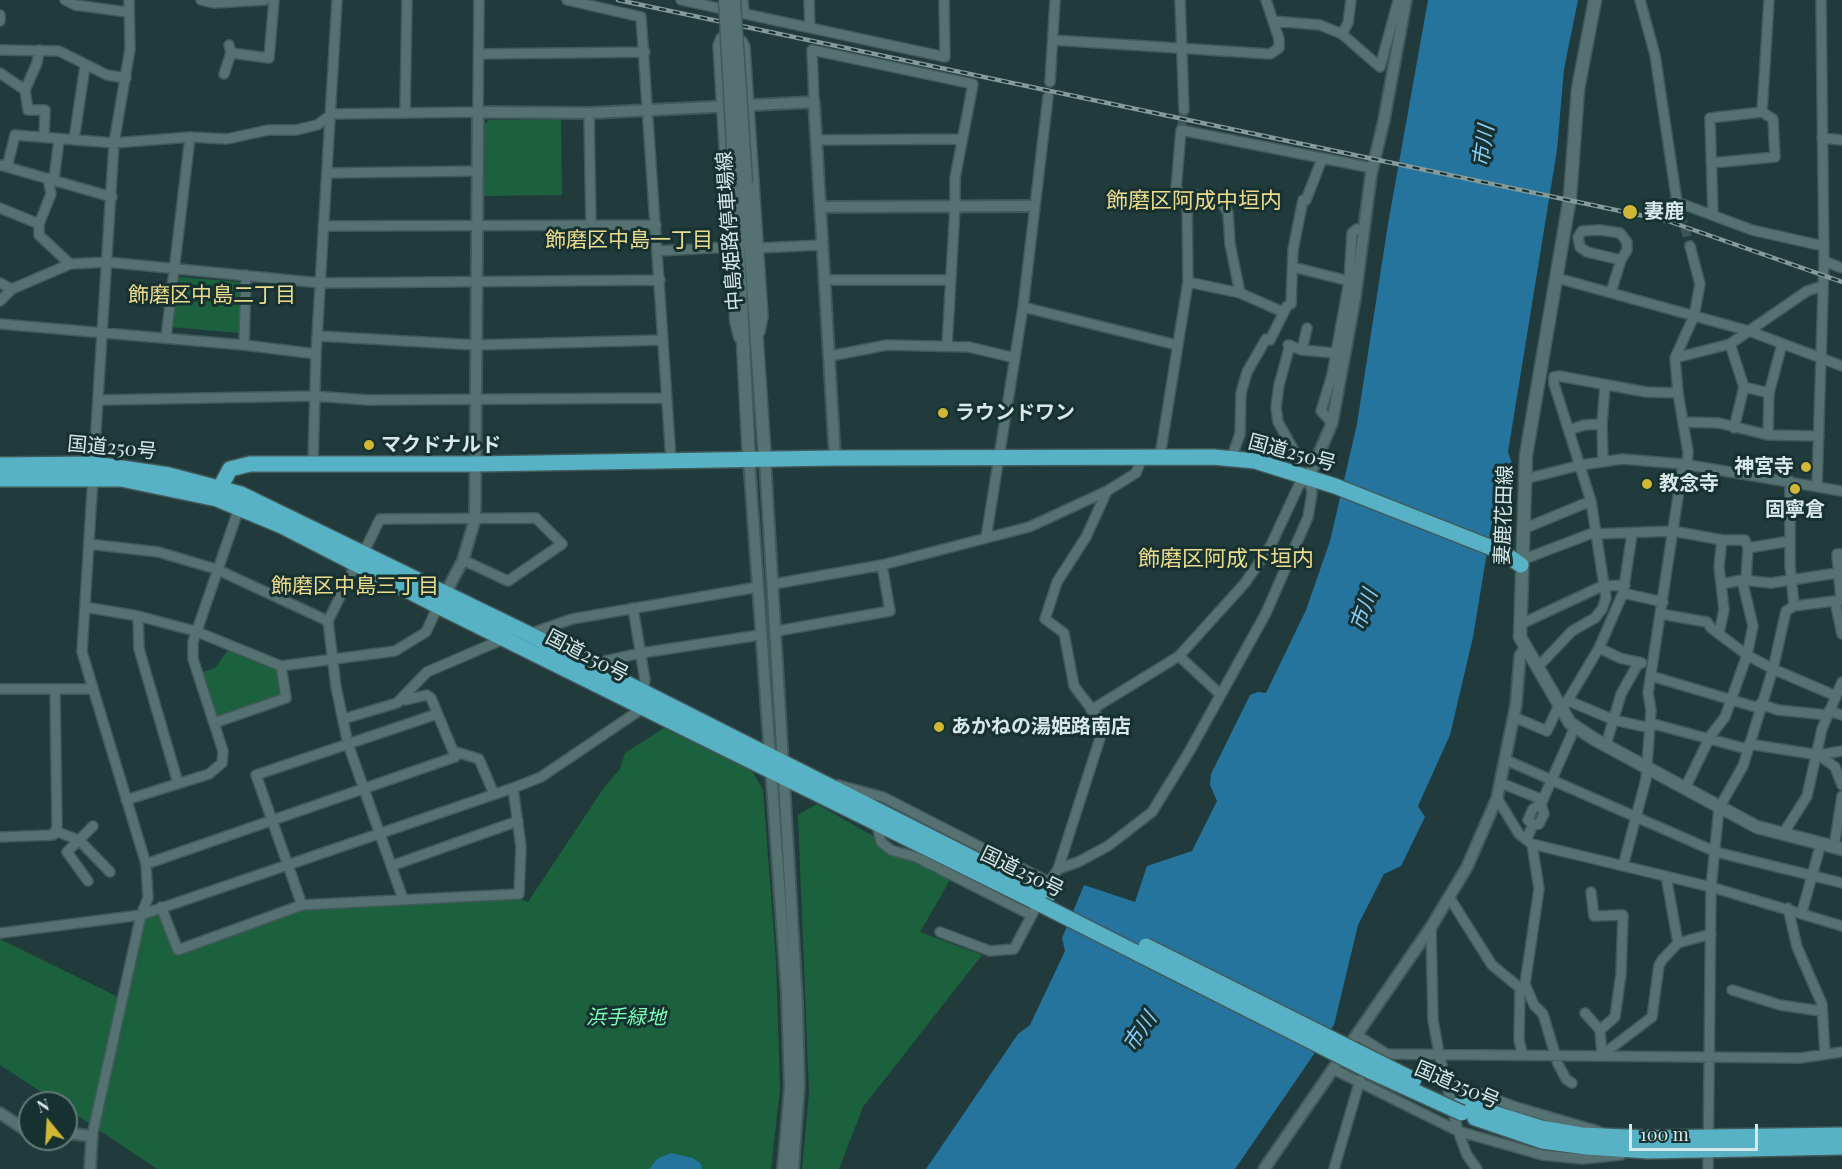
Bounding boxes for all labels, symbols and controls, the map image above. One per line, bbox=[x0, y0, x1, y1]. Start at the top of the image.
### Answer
water label: 市川 bbox=[1469, 123, 1499, 169]
street label: 中島姫路停車場線 bbox=[712, 150, 748, 312]
district label: 飾磨区阿成中垣内 bbox=[1106, 188, 1282, 214]
place label: 妻鹿 bbox=[1644, 200, 1684, 224]
marker: 妻鹿 bbox=[1621, 203, 1639, 221]
district label: 飾磨区中島一丁目 bbox=[545, 227, 713, 253]
district label: 飾磨区中島二丁目 bbox=[128, 282, 296, 308]
place label: ラウンドワン bbox=[955, 401, 1075, 425]
marker: ラウンドワン bbox=[936, 406, 950, 420]
street label: 国道250号 bbox=[1245, 430, 1339, 476]
street label: 国道250号 bbox=[66, 432, 158, 464]
place label: マクドナルド bbox=[381, 433, 501, 457]
marker: マクドナルド bbox=[362, 438, 376, 452]
place label: 神宮寺 bbox=[1734, 455, 1794, 479]
marker: 神宮寺 bbox=[1799, 460, 1813, 474]
street label: 妻鹿花田線 bbox=[1490, 465, 1518, 565]
place label: 教念寺 bbox=[1659, 472, 1719, 496]
marker: 教念寺 bbox=[1640, 477, 1654, 491]
marker: 固寧倉 bbox=[1788, 482, 1802, 496]
place label: 固寧倉 bbox=[1765, 498, 1825, 522]
district label: 飾磨区阿成下垣内 bbox=[1138, 546, 1314, 572]
district label: 飾磨区中島三丁目 bbox=[271, 573, 439, 599]
water label: 市川 bbox=[1345, 586, 1383, 634]
street label: 国道250号 bbox=[542, 625, 632, 687]
place label: あかねの湯姫路南店 bbox=[951, 715, 1131, 739]
marker: あかねの湯姫路南店 bbox=[932, 720, 946, 734]
street label: 国道250号 bbox=[976, 842, 1068, 902]
park label: 浜手緑地 bbox=[586, 1006, 666, 1030]
water label: 市川 bbox=[1118, 1008, 1162, 1056]
street label: 国道250号 bbox=[1411, 1056, 1503, 1114]
north arrow bbox=[18, 1091, 78, 1151]
text: N bbox=[34, 1094, 52, 1117]
scale bar bbox=[1632, 1112, 1761, 1150]
text: 100 m bbox=[1640, 1122, 1689, 1146]

